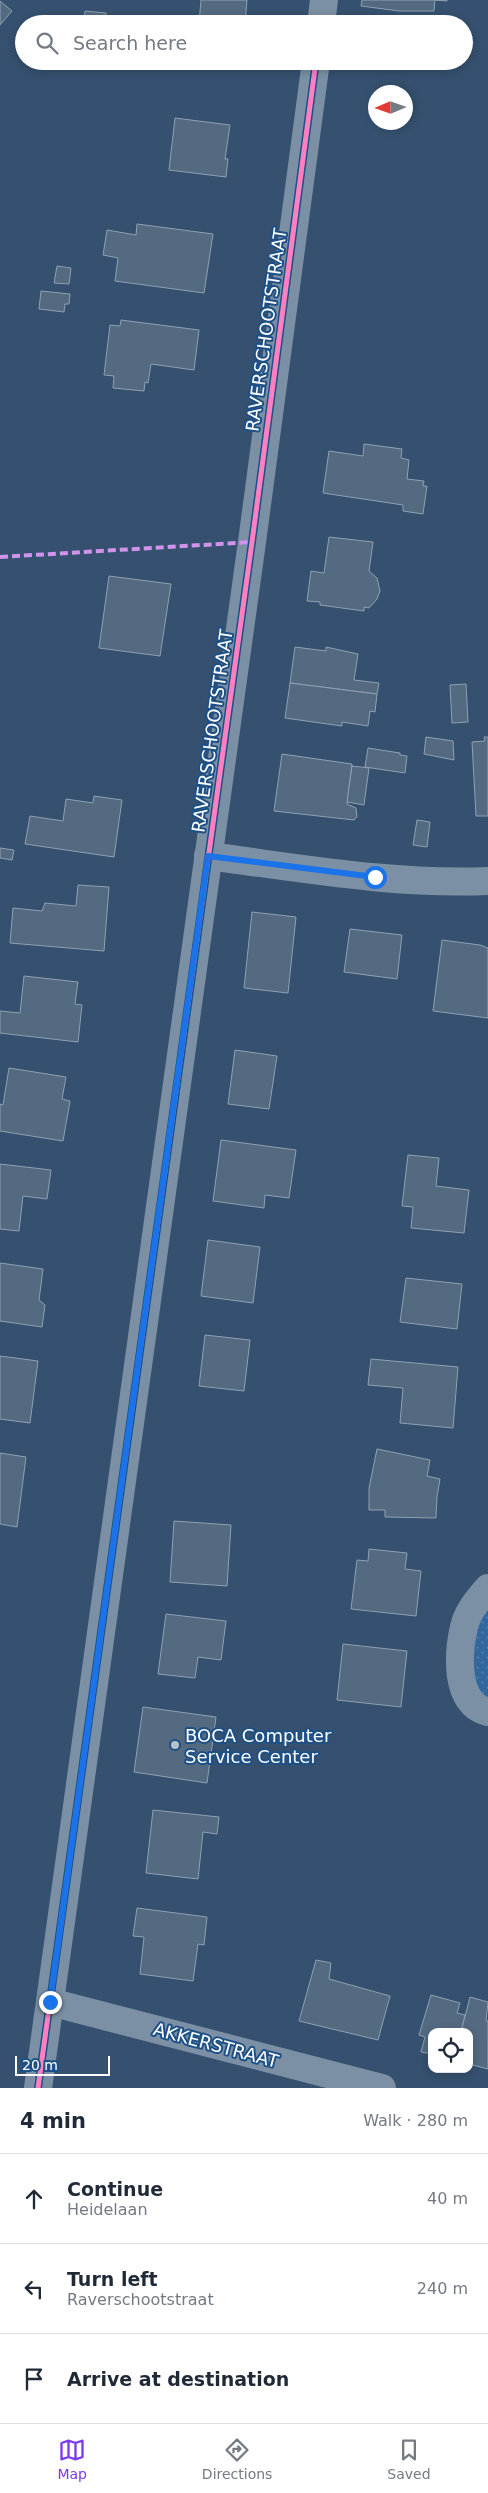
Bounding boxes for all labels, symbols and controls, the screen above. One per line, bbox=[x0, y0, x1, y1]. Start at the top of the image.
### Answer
search box bbox=[15, 15, 473, 70]
icon: search bbox=[33, 29, 61, 57]
text: Search here bbox=[73, 32, 187, 54]
north arrow bbox=[368, 85, 413, 130]
street label: RAVERSCHOOTSTRAAT bbox=[241, 226, 291, 433]
street label: RAVERSCHOOTSTRAAT bbox=[187, 627, 237, 834]
route start bbox=[364, 866, 387, 889]
place label: BOCA Computer Service Center bbox=[185, 1725, 332, 1767]
marker: BOCA Computer Service Center bbox=[169, 1739, 181, 1751]
route end bbox=[39, 1991, 62, 2014]
street label: AKKERSTRAAT bbox=[151, 2018, 282, 2072]
map controls bbox=[428, 2028, 473, 2073]
button: locate bbox=[428, 2028, 473, 2073]
scale bar bbox=[15, 2053, 110, 2076]
text: 20 m bbox=[22, 2057, 58, 2073]
text: 4 min bbox=[20, 2109, 86, 2133]
text: Walk · 280 m bbox=[363, 2111, 468, 2130]
text: Continue bbox=[67, 2178, 163, 2200]
icon: ahead bbox=[20, 2185, 48, 2213]
text: 40 m bbox=[427, 2189, 468, 2208]
text: Heidelaan bbox=[67, 2200, 148, 2219]
text: Turn left bbox=[67, 2268, 158, 2290]
icon: left bbox=[20, 2275, 48, 2303]
text: 240 m bbox=[417, 2279, 468, 2298]
text: Raverschootstraat bbox=[67, 2290, 214, 2309]
icon: arrive bbox=[20, 2365, 48, 2393]
text: Arrive at destination bbox=[67, 2368, 289, 2390]
tab: Map bbox=[57, 2436, 87, 2482]
tab: Directions bbox=[202, 2436, 272, 2482]
tab: Saved bbox=[387, 2436, 431, 2482]

